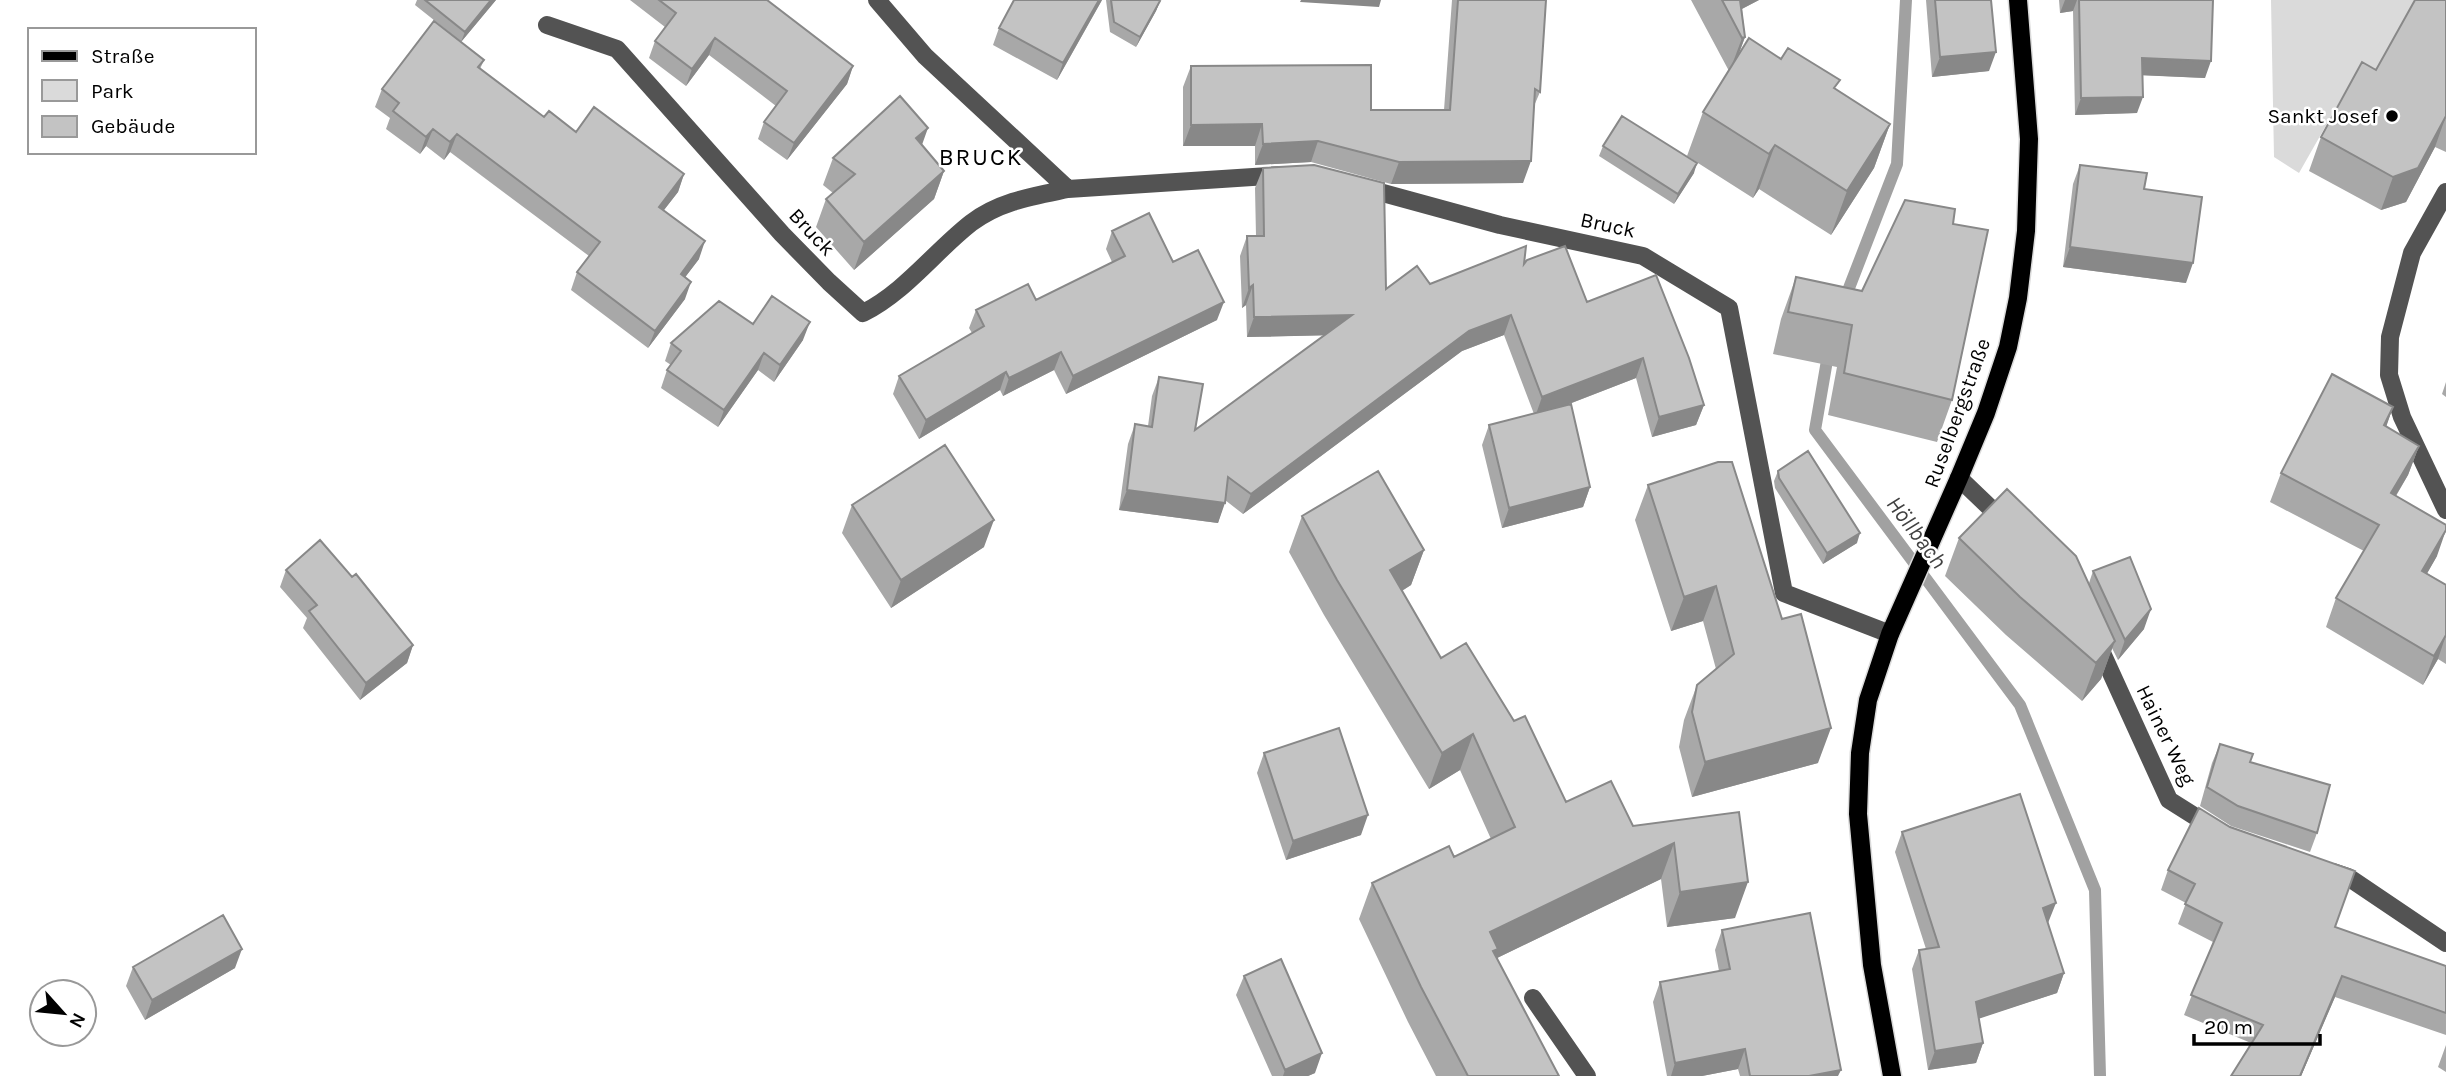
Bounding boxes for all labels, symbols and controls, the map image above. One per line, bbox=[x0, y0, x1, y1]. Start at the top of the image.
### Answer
legend bbox=[28, 28, 256, 154]
text: Straße bbox=[91, 44, 154, 68]
text: Park bbox=[91, 79, 134, 103]
place label: Sankt Josef bbox=[2267, 104, 2379, 128]
marker: Sankt Josef bbox=[2384, 108, 2400, 124]
text: Gebäude bbox=[91, 114, 175, 138]
district label: BRUCK bbox=[939, 143, 1023, 171]
street label: Bruck bbox=[784, 203, 840, 261]
street label: Bruck bbox=[1578, 207, 1638, 243]
street label: Ruselbergstraße bbox=[1919, 335, 1995, 491]
water label: Höllbach bbox=[1881, 491, 1953, 574]
street label: Hainer Weg bbox=[2131, 681, 2201, 789]
north arrow bbox=[28, 978, 98, 1048]
scale bar bbox=[2194, 1002, 2320, 1046]
text: N bbox=[64, 1009, 90, 1031]
text: 20 m bbox=[2204, 1015, 2253, 1039]

